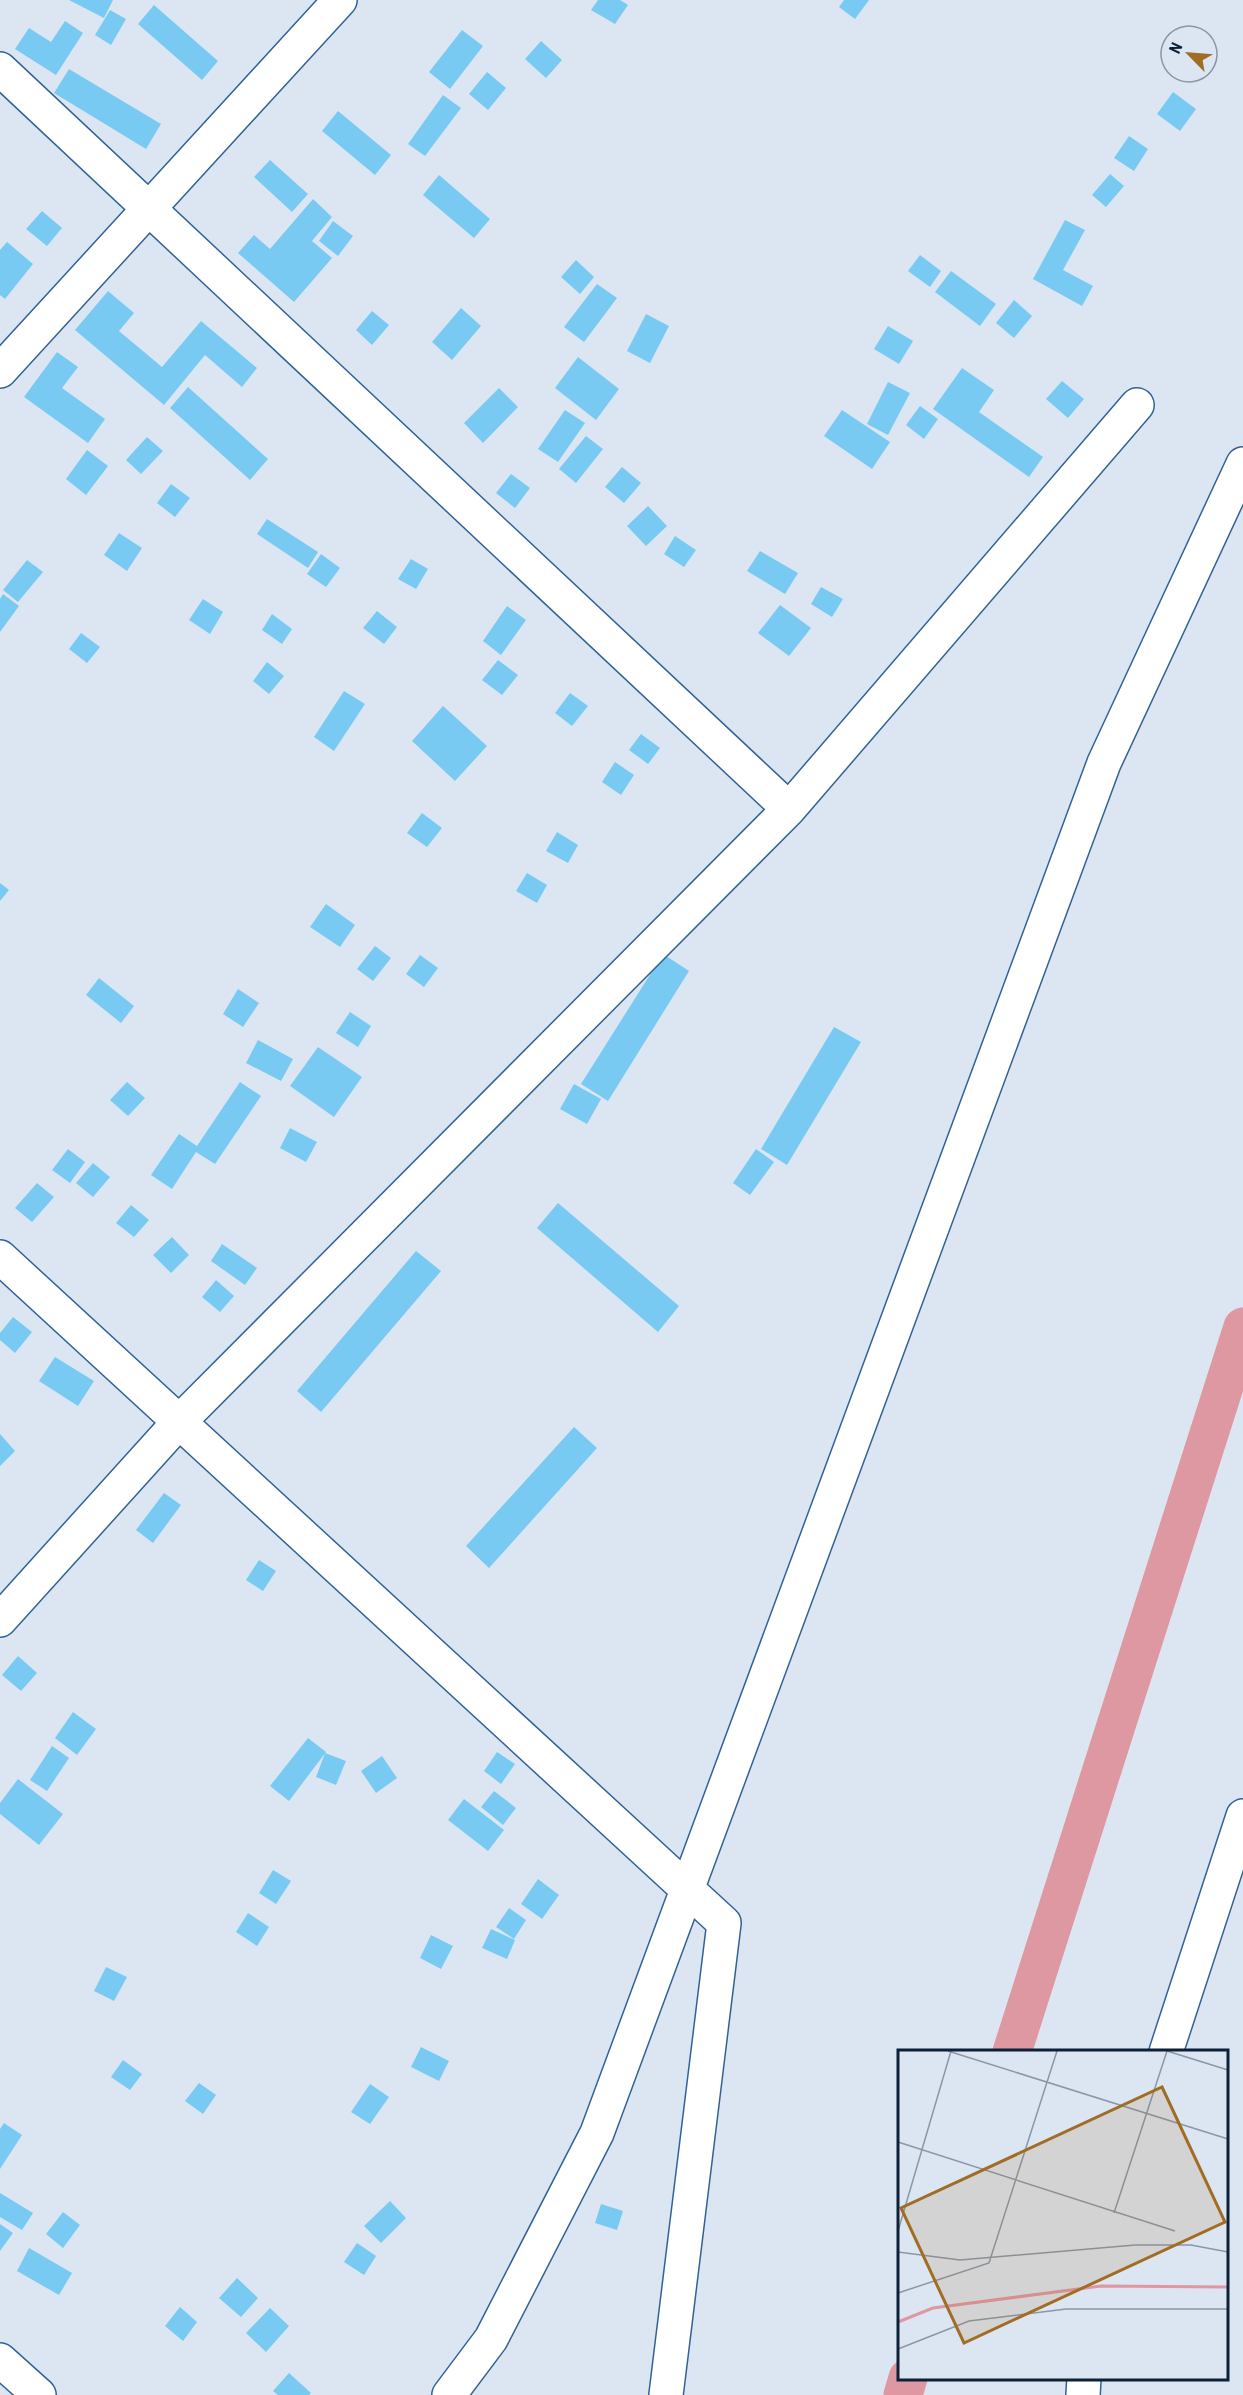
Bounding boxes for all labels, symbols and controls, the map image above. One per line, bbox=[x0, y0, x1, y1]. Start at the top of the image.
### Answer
north arrow bbox=[1159, 24, 1219, 84]
text: N bbox=[1165, 39, 1187, 56]
inset map bbox=[898, 2050, 1228, 2380]

